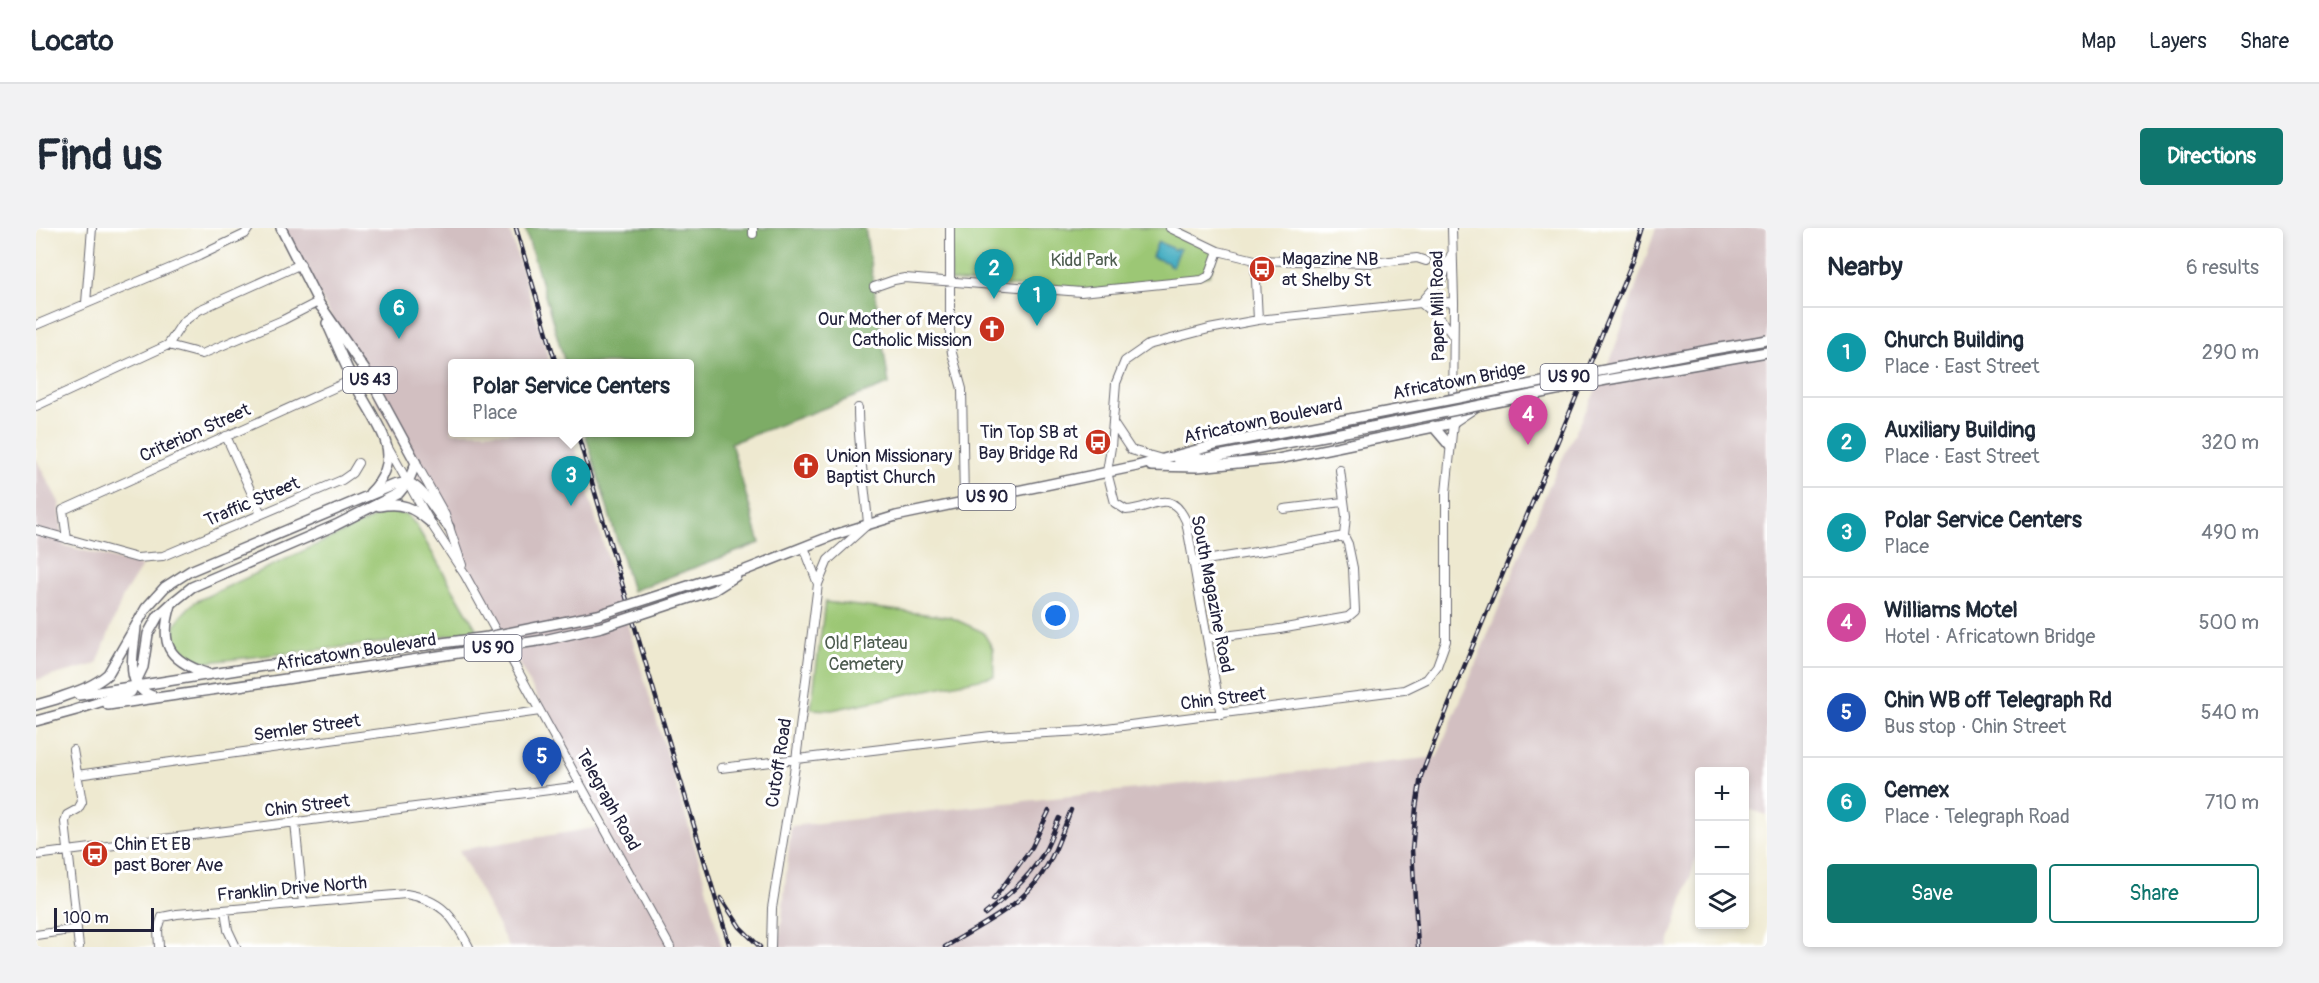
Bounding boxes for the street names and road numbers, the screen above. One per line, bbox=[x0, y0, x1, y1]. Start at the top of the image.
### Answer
street label: Paper Mill Road bbox=[1426, 250, 1450, 362]
street label: Africatown Bridge bbox=[1391, 357, 1528, 405]
road number: US 90 bbox=[1540, 364, 1598, 390]
road number: US 43 bbox=[343, 367, 397, 393]
street label: Africatown Boulevard bbox=[1181, 393, 1345, 449]
street label: Criterion Street bbox=[136, 398, 255, 468]
street label: Traffic Street bbox=[201, 471, 304, 532]
road number: US 90 bbox=[958, 484, 1016, 510]
street label: South Magazine Road bbox=[1185, 513, 1239, 675]
street label: Africatown Boulevard bbox=[274, 628, 438, 676]
road number: US 90 bbox=[464, 635, 522, 661]
street label: Chin Street bbox=[1179, 682, 1268, 716]
street label: Semler Street bbox=[252, 709, 363, 747]
street label: Cutoff Road bbox=[761, 717, 797, 809]
street label: Telegraph Road bbox=[571, 745, 645, 855]
street label: Chin Street bbox=[263, 789, 352, 823]
street label: Franklin Drive North bbox=[216, 871, 368, 907]

